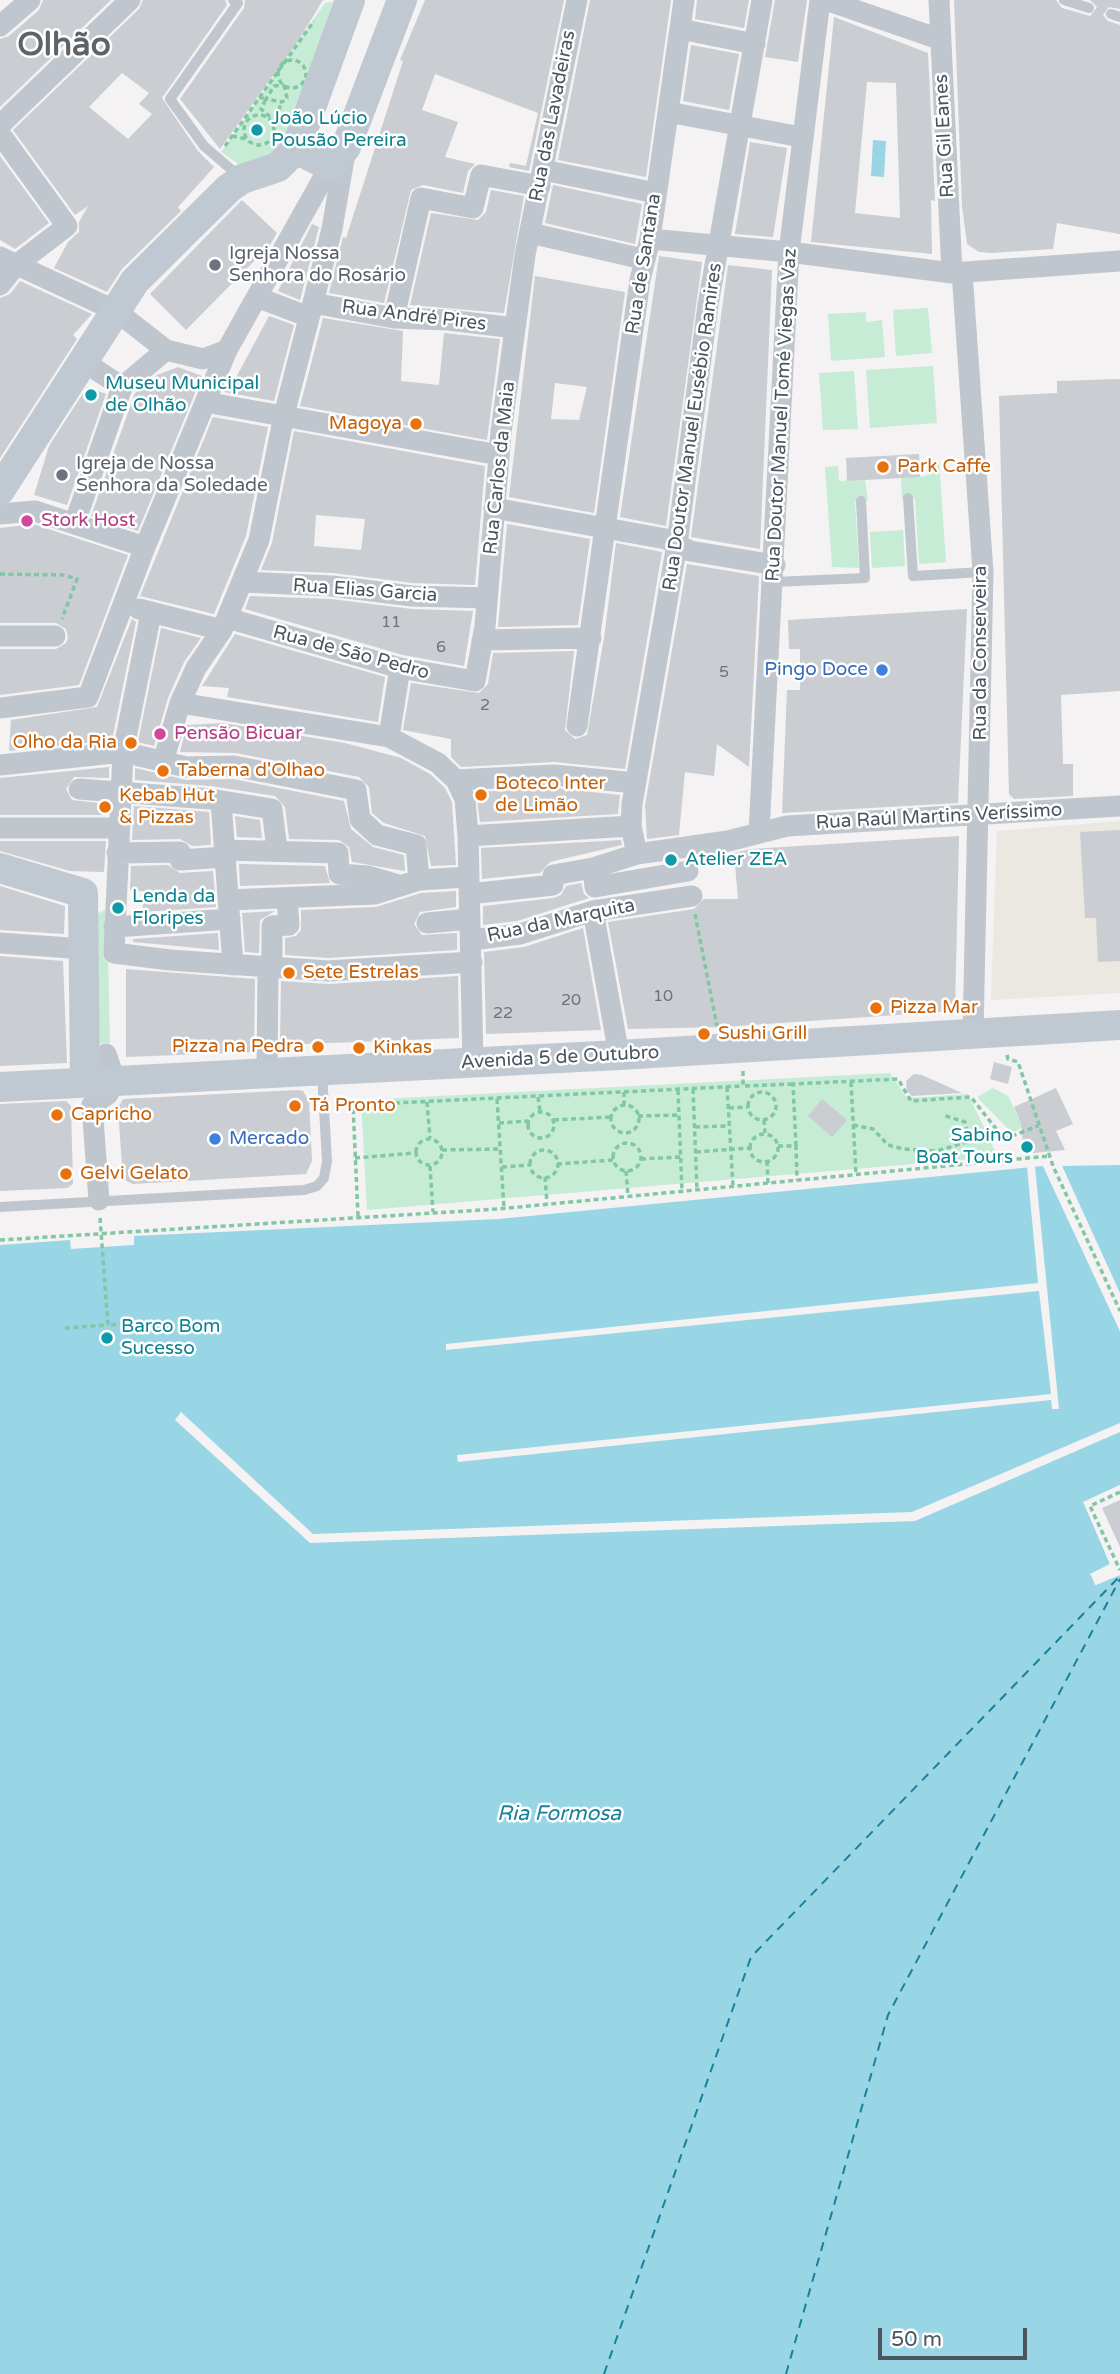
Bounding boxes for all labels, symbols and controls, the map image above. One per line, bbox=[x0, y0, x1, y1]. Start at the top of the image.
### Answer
district label: Olhão bbox=[17, 26, 111, 66]
street label: Rua das Lavadeiras bbox=[525, 28, 581, 204]
street label: Rua Gil Eanes bbox=[930, 74, 960, 198]
place label: João Lúcio Pousão Pereira bbox=[271, 108, 407, 152]
marker: João Lúcio Pousão Pereira bbox=[249, 122, 265, 138]
street label: Rua de Santana bbox=[622, 192, 666, 336]
place label: Igreja Nossa Senhora do Rosário bbox=[229, 243, 406, 287]
street label: Rua Doutor Manuel Tomé Viegas Vaz bbox=[762, 248, 802, 582]
marker: Igreja Nossa Senhora do Rosário bbox=[207, 257, 223, 273]
street label: Rua Doutor Manuel Eusébio Ramires bbox=[659, 262, 727, 592]
street label: Rua André Pires bbox=[341, 296, 487, 336]
place label: Museu Municipal de Olhão bbox=[105, 373, 259, 417]
street label: Rua Carlos da Maia bbox=[480, 380, 520, 556]
marker: Museu Municipal de Olhão bbox=[83, 387, 99, 403]
place label: Magoya bbox=[329, 413, 402, 435]
marker: Magoya bbox=[408, 416, 424, 432]
place label: Igreja de Nossa Senhora da Soledade bbox=[76, 453, 268, 497]
place label: Park Caffe bbox=[897, 456, 991, 478]
marker: Park Caffe bbox=[875, 459, 891, 475]
marker: Igreja de Nossa Senhora da Soledade bbox=[54, 467, 70, 483]
place label: Stork Host bbox=[41, 510, 135, 532]
marker: Stork Host bbox=[19, 513, 35, 529]
street label: Rua da Conserveira bbox=[970, 566, 992, 740]
street label: Rua Elias Garcia bbox=[292, 575, 438, 607]
house number: 11 bbox=[381, 613, 401, 633]
street label: Rua de São Pedro bbox=[270, 621, 432, 685]
house number: 6 bbox=[436, 638, 446, 658]
place label: Pingo Doce bbox=[764, 659, 868, 681]
marker: Pingo Doce bbox=[874, 662, 890, 678]
house number: 5 bbox=[719, 663, 729, 683]
house number: 2 bbox=[480, 696, 490, 716]
place label: Pensão Bicuar bbox=[174, 723, 303, 745]
marker: Pensão Bicuar bbox=[152, 726, 168, 742]
place label: Olho da Ria bbox=[12, 732, 117, 754]
marker: Olho da Ria bbox=[123, 735, 139, 751]
place label: Taberna d'Olhao bbox=[177, 760, 325, 782]
marker: Taberna d'Olhao bbox=[155, 763, 171, 779]
place label: Boteco Inter de Limão bbox=[495, 773, 606, 817]
place label: Kebab Hut & Pizzas bbox=[119, 785, 215, 829]
marker: Boteco Inter de Limão bbox=[473, 787, 489, 803]
marker: Kebab Hut & Pizzas bbox=[97, 799, 113, 815]
street label: Rua Raúl Martins Veríssimo bbox=[815, 799, 1063, 835]
place label: Atelier ZEA bbox=[685, 849, 787, 871]
marker: Atelier ZEA bbox=[663, 852, 679, 868]
place label: Lenda da Floripes bbox=[132, 886, 216, 930]
street label: Rua da Marquita bbox=[485, 894, 637, 948]
marker: Lenda da Floripes bbox=[110, 900, 126, 916]
place label: Sete Estrelas bbox=[303, 962, 419, 984]
marker: Sete Estrelas bbox=[281, 965, 297, 981]
house number: 10 bbox=[653, 987, 673, 1007]
house number: 20 bbox=[561, 991, 581, 1011]
place label: Pizza Mar bbox=[890, 997, 978, 1019]
marker: Pizza Mar bbox=[868, 1000, 884, 1016]
house number: 22 bbox=[493, 1004, 513, 1024]
place label: Sushi Grill bbox=[718, 1023, 807, 1045]
marker: Sushi Grill bbox=[696, 1026, 712, 1042]
place label: Pizza na Pedra bbox=[172, 1036, 304, 1058]
place label: Kinkas bbox=[373, 1037, 432, 1059]
marker: Pizza na Pedra bbox=[310, 1039, 326, 1055]
marker: Kinkas bbox=[351, 1040, 367, 1056]
street label: Avenida 5 de Outubro bbox=[460, 1041, 660, 1075]
place label: Tá Pronto bbox=[309, 1095, 396, 1117]
marker: Tá Pronto bbox=[287, 1098, 303, 1114]
place label: Capricho bbox=[71, 1104, 152, 1126]
marker: Capricho bbox=[49, 1107, 65, 1123]
place label: Sabino Boat Tours bbox=[916, 1125, 1013, 1169]
place label: Mercado bbox=[229, 1128, 309, 1150]
marker: Mercado bbox=[207, 1131, 223, 1147]
marker: Sabino Boat Tours bbox=[1019, 1139, 1035, 1155]
place label: Gelvi Gelato bbox=[80, 1163, 189, 1185]
marker: Gelvi Gelato bbox=[58, 1166, 74, 1182]
place label: Barco Bom Sucesso bbox=[121, 1316, 220, 1360]
marker: Barco Bom Sucesso bbox=[99, 1330, 115, 1346]
water label: Ria Formosa bbox=[497, 1801, 621, 1827]
scale bar bbox=[882, 2314, 1031, 2358]
text: 50 m bbox=[891, 2327, 942, 2352]

